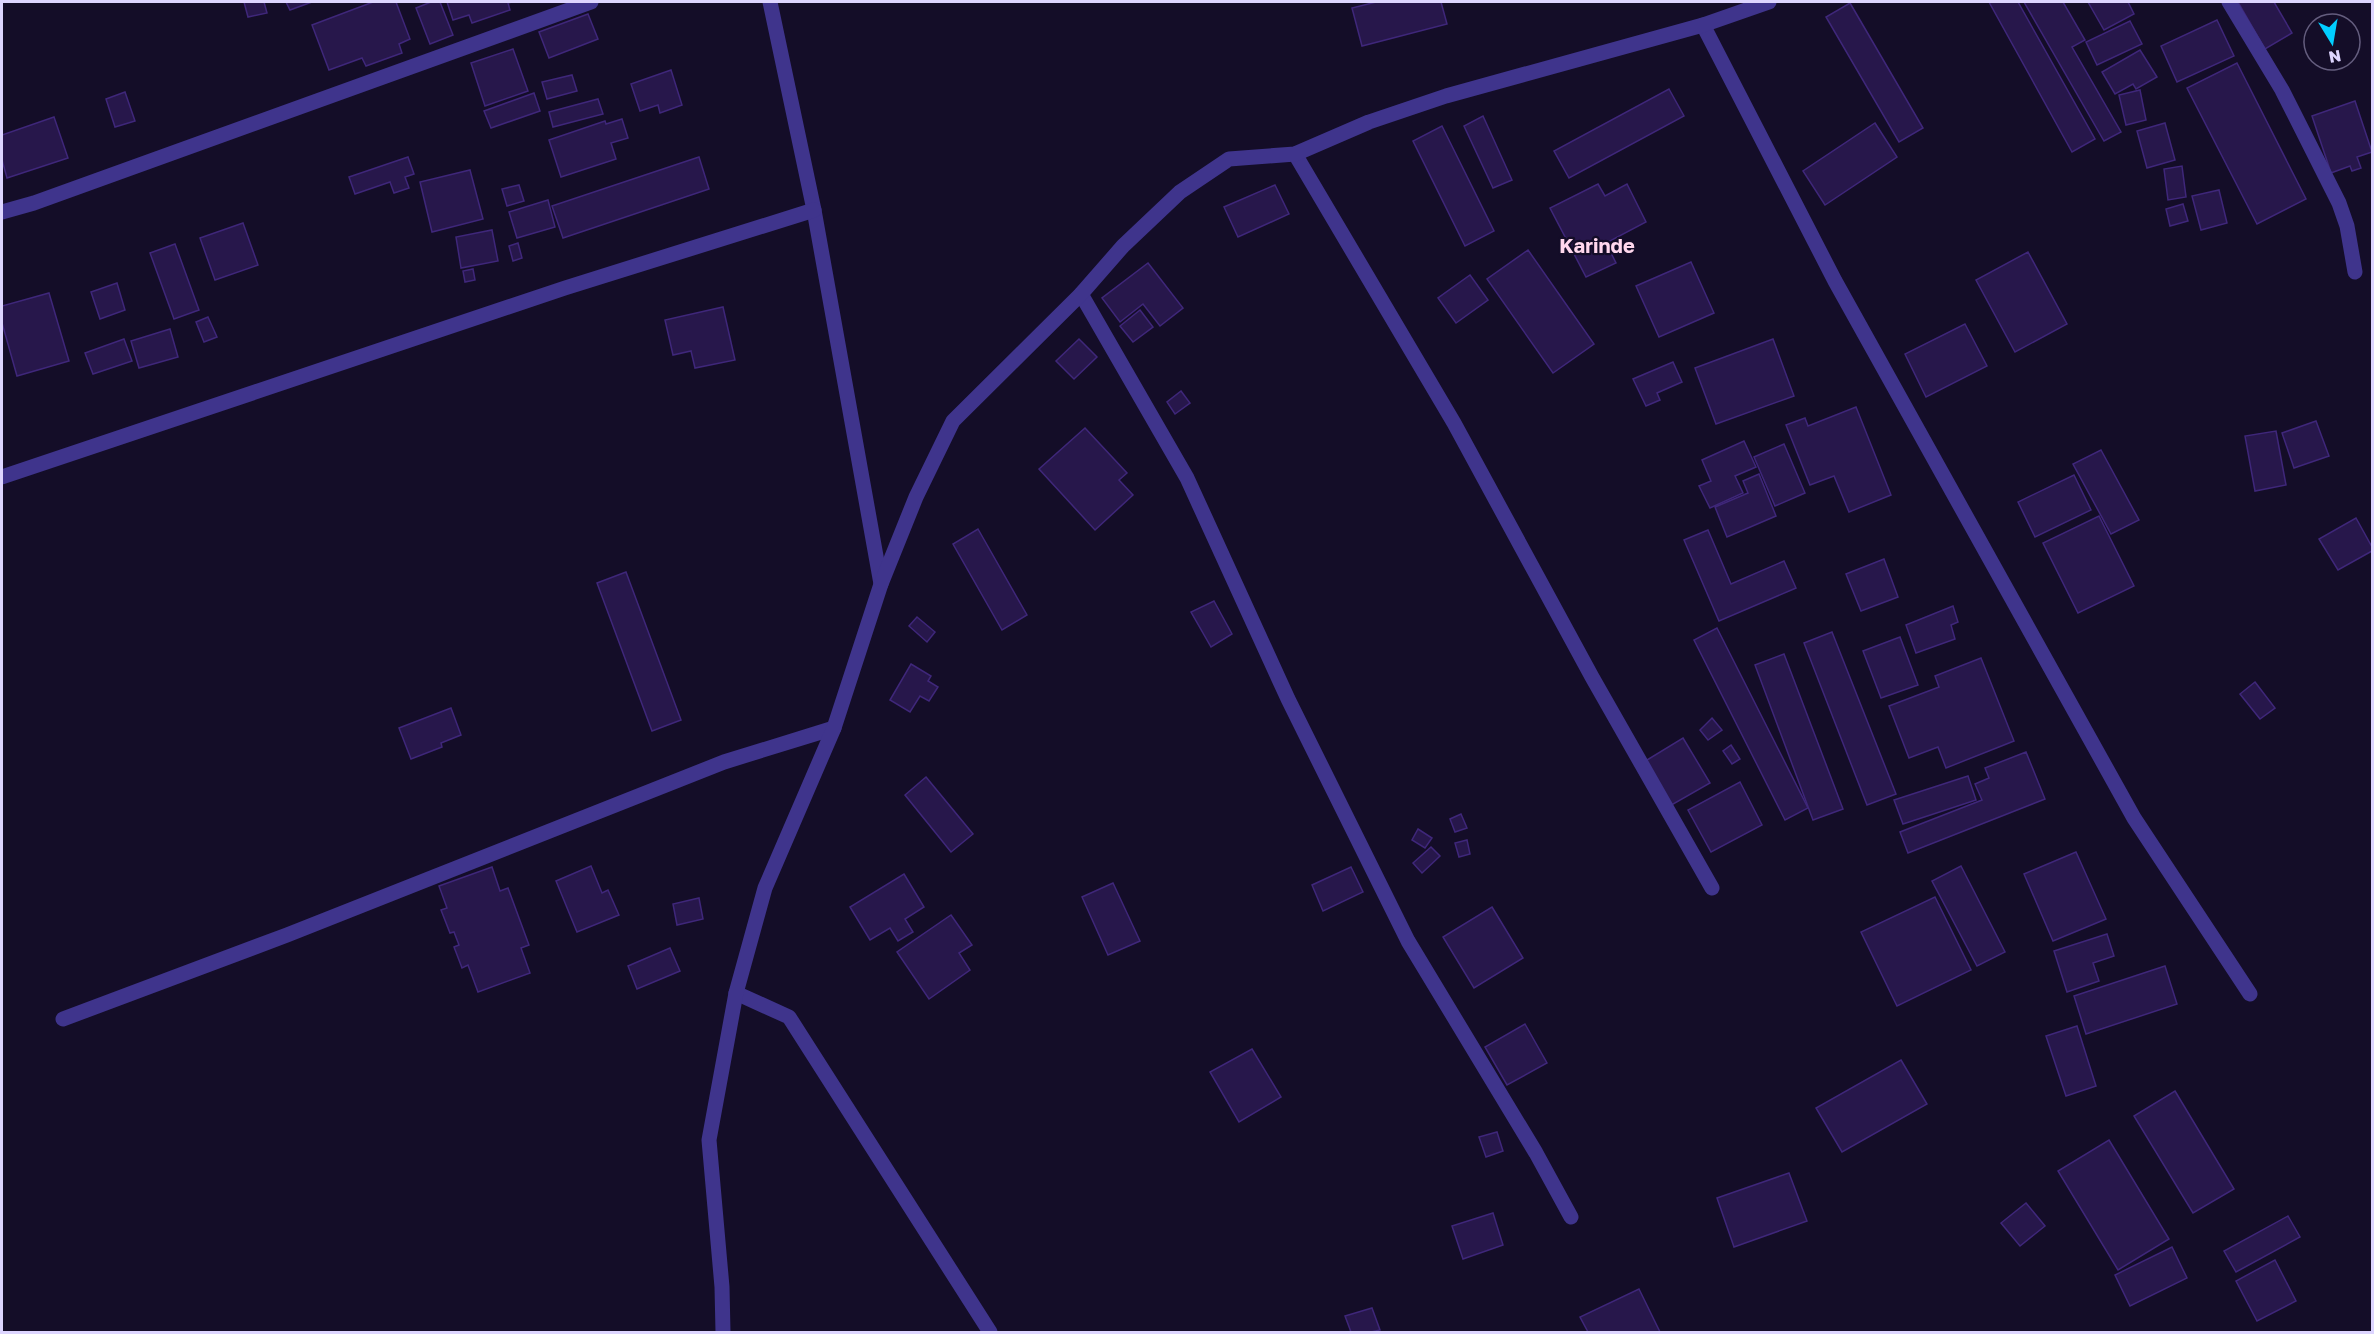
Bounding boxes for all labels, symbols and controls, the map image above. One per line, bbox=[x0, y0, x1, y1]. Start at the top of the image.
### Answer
north arrow bbox=[2302, 12, 2362, 72]
text: N bbox=[2327, 46, 2343, 68]
district label: Karinde bbox=[1559, 233, 1635, 257]

